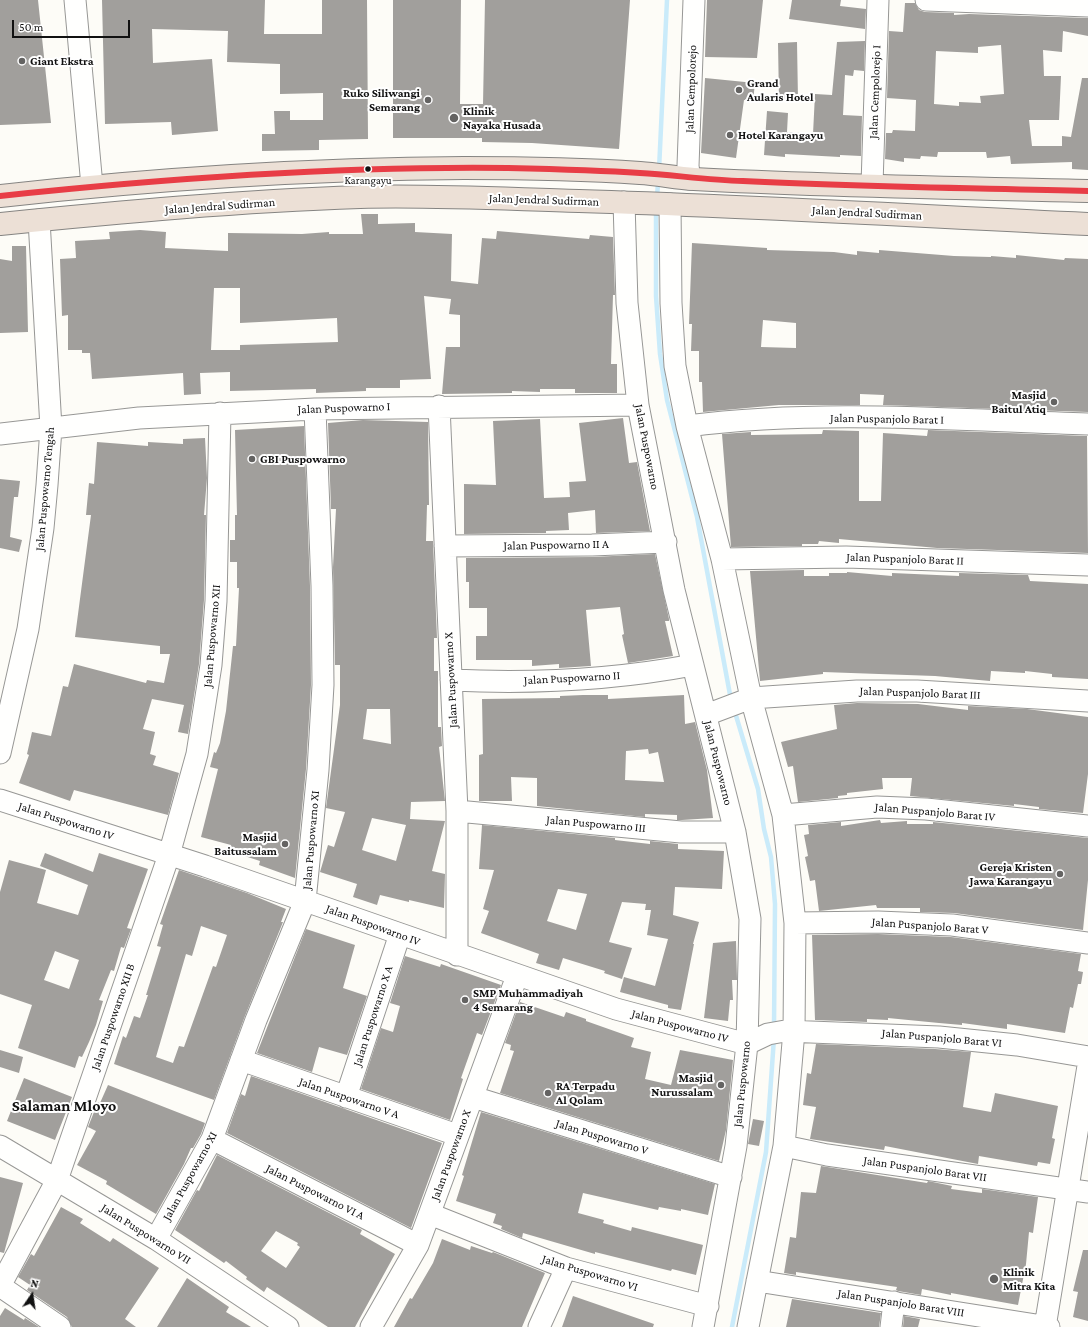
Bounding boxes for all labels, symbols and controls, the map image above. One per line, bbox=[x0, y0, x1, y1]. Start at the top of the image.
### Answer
scale bar bbox=[14, 12, 132, 38]
text: 50 m bbox=[19, 20, 43, 34]
street label: Jalan Cempolorejo bbox=[682, 45, 700, 133]
street label: Jalan Cempolorejo I bbox=[866, 45, 884, 139]
place label: Giant Ekstra bbox=[30, 54, 93, 68]
marker: Giant Ekstra bbox=[17, 56, 27, 66]
place label: Grand Aularis Hotel bbox=[747, 76, 813, 104]
marker: Grand Aularis Hotel bbox=[734, 85, 744, 95]
place label: Ruko Siliwangi Semarang bbox=[343, 86, 420, 114]
marker: Ruko Siliwangi Semarang bbox=[423, 95, 433, 105]
place label: Klinik Nayaka Husada bbox=[463, 104, 541, 132]
marker: Klinik Nayaka Husada bbox=[448, 112, 460, 124]
place label: Hotel Karangayu bbox=[738, 128, 823, 142]
marker: Hotel Karangayu bbox=[725, 130, 735, 140]
marker: Karangayu bbox=[363, 164, 373, 174]
place label: Karangayu bbox=[344, 174, 392, 188]
street label: Jalan Jendral Sudirman bbox=[489, 191, 599, 209]
street label: Jalan Jendral Sudirman bbox=[164, 195, 276, 217]
street label: Jalan Jendral Sudirman bbox=[811, 203, 923, 223]
place label: Masjid Baitul Atiq bbox=[991, 388, 1046, 416]
marker: Masjid Baitul Atiq bbox=[1049, 397, 1059, 407]
street label: Jalan Puspowarno I bbox=[297, 399, 391, 417]
street label: Jalan Puspowarno bbox=[632, 403, 662, 491]
street label: Jalan Puspanjolo Barat I bbox=[830, 411, 944, 427]
street label: Jalan Puspowarno Tengah bbox=[32, 426, 58, 552]
place label: GBI Puspowarno bbox=[260, 452, 345, 466]
marker: GBI Puspowarno bbox=[247, 454, 257, 464]
street label: Jalan Puspowarno II A bbox=[503, 537, 609, 553]
street label: Jalan Puspanjolo Barat II bbox=[846, 550, 964, 568]
street label: Jalan Puspowarno XII bbox=[200, 584, 224, 688]
street label: Jalan Puspowarno X bbox=[441, 632, 461, 728]
street label: Jalan Puspowarno II bbox=[524, 668, 620, 688]
street label: Jalan Puspanjolo Barat III bbox=[859, 684, 981, 702]
street label: Jalan Puspowarno bbox=[701, 719, 735, 807]
street label: Jalan Puspowarno XI bbox=[299, 790, 323, 890]
street label: Jalan Puspowarno IV bbox=[16, 799, 116, 843]
street label: Jalan Puspanjolo Barat IV bbox=[874, 800, 996, 824]
street label: Jalan Puspowarno III bbox=[546, 812, 646, 836]
place label: Masjid Baitussalam bbox=[214, 830, 277, 858]
marker: Masjid Baitussalam bbox=[280, 839, 290, 849]
place label: Gereja Kristen Jawa Karangayu bbox=[970, 860, 1052, 888]
marker: Gereja Kristen Jawa Karangayu bbox=[1055, 869, 1065, 879]
street label: Jalan Puspowarno IV bbox=[324, 901, 422, 949]
street label: Jalan Puspanjolo Barat V bbox=[871, 915, 989, 937]
street label: Jalan Puspowarno XII B bbox=[88, 962, 138, 1072]
street label: Jalan Puspowarno X A bbox=[350, 964, 396, 1068]
place label: SMP Muhammadiyah 4 Semarang bbox=[473, 986, 583, 1014]
marker: SMP Muhammadiyah 4 Semarang bbox=[460, 995, 470, 1005]
street label: Jalan Puspowarno IV bbox=[630, 1006, 730, 1046]
street label: Jalan Puspanjolo Barat VI bbox=[881, 1026, 1003, 1050]
street label: Jalan Puspowarno bbox=[730, 1040, 754, 1128]
place label: Masjid Nurussalam bbox=[651, 1071, 713, 1099]
street label: Jalan Puspowarno V A bbox=[297, 1074, 401, 1122]
place label: RA Terpadu Al Qolam bbox=[556, 1079, 615, 1107]
marker: Masjid Nurussalam bbox=[716, 1080, 726, 1090]
marker: RA Terpadu Al Qolam bbox=[543, 1088, 553, 1098]
district label: Salaman Mloyo bbox=[12, 1096, 116, 1116]
street label: Jalan Puspowarno X bbox=[428, 1107, 474, 1203]
street label: Jalan Puspowarno V bbox=[554, 1116, 650, 1158]
street label: Jalan Puspowarno XI bbox=[160, 1129, 220, 1223]
street label: Jalan Puspanjolo Barat VII bbox=[862, 1153, 988, 1185]
street label: Jalan Puspowarno VI A bbox=[263, 1161, 367, 1223]
street label: Jalan Puspowarno VII bbox=[98, 1201, 194, 1267]
street label: Jalan Puspowarno VI bbox=[540, 1252, 640, 1294]
place label: Klinik Mitra Kita bbox=[1003, 1265, 1055, 1293]
marker: Klinik Mitra Kita bbox=[988, 1273, 1000, 1285]
north arrow bbox=[12, 1275, 52, 1315]
text: N bbox=[30, 1277, 40, 1290]
street label: Jalan Puspanjolo Barat VIII bbox=[837, 1286, 965, 1320]

